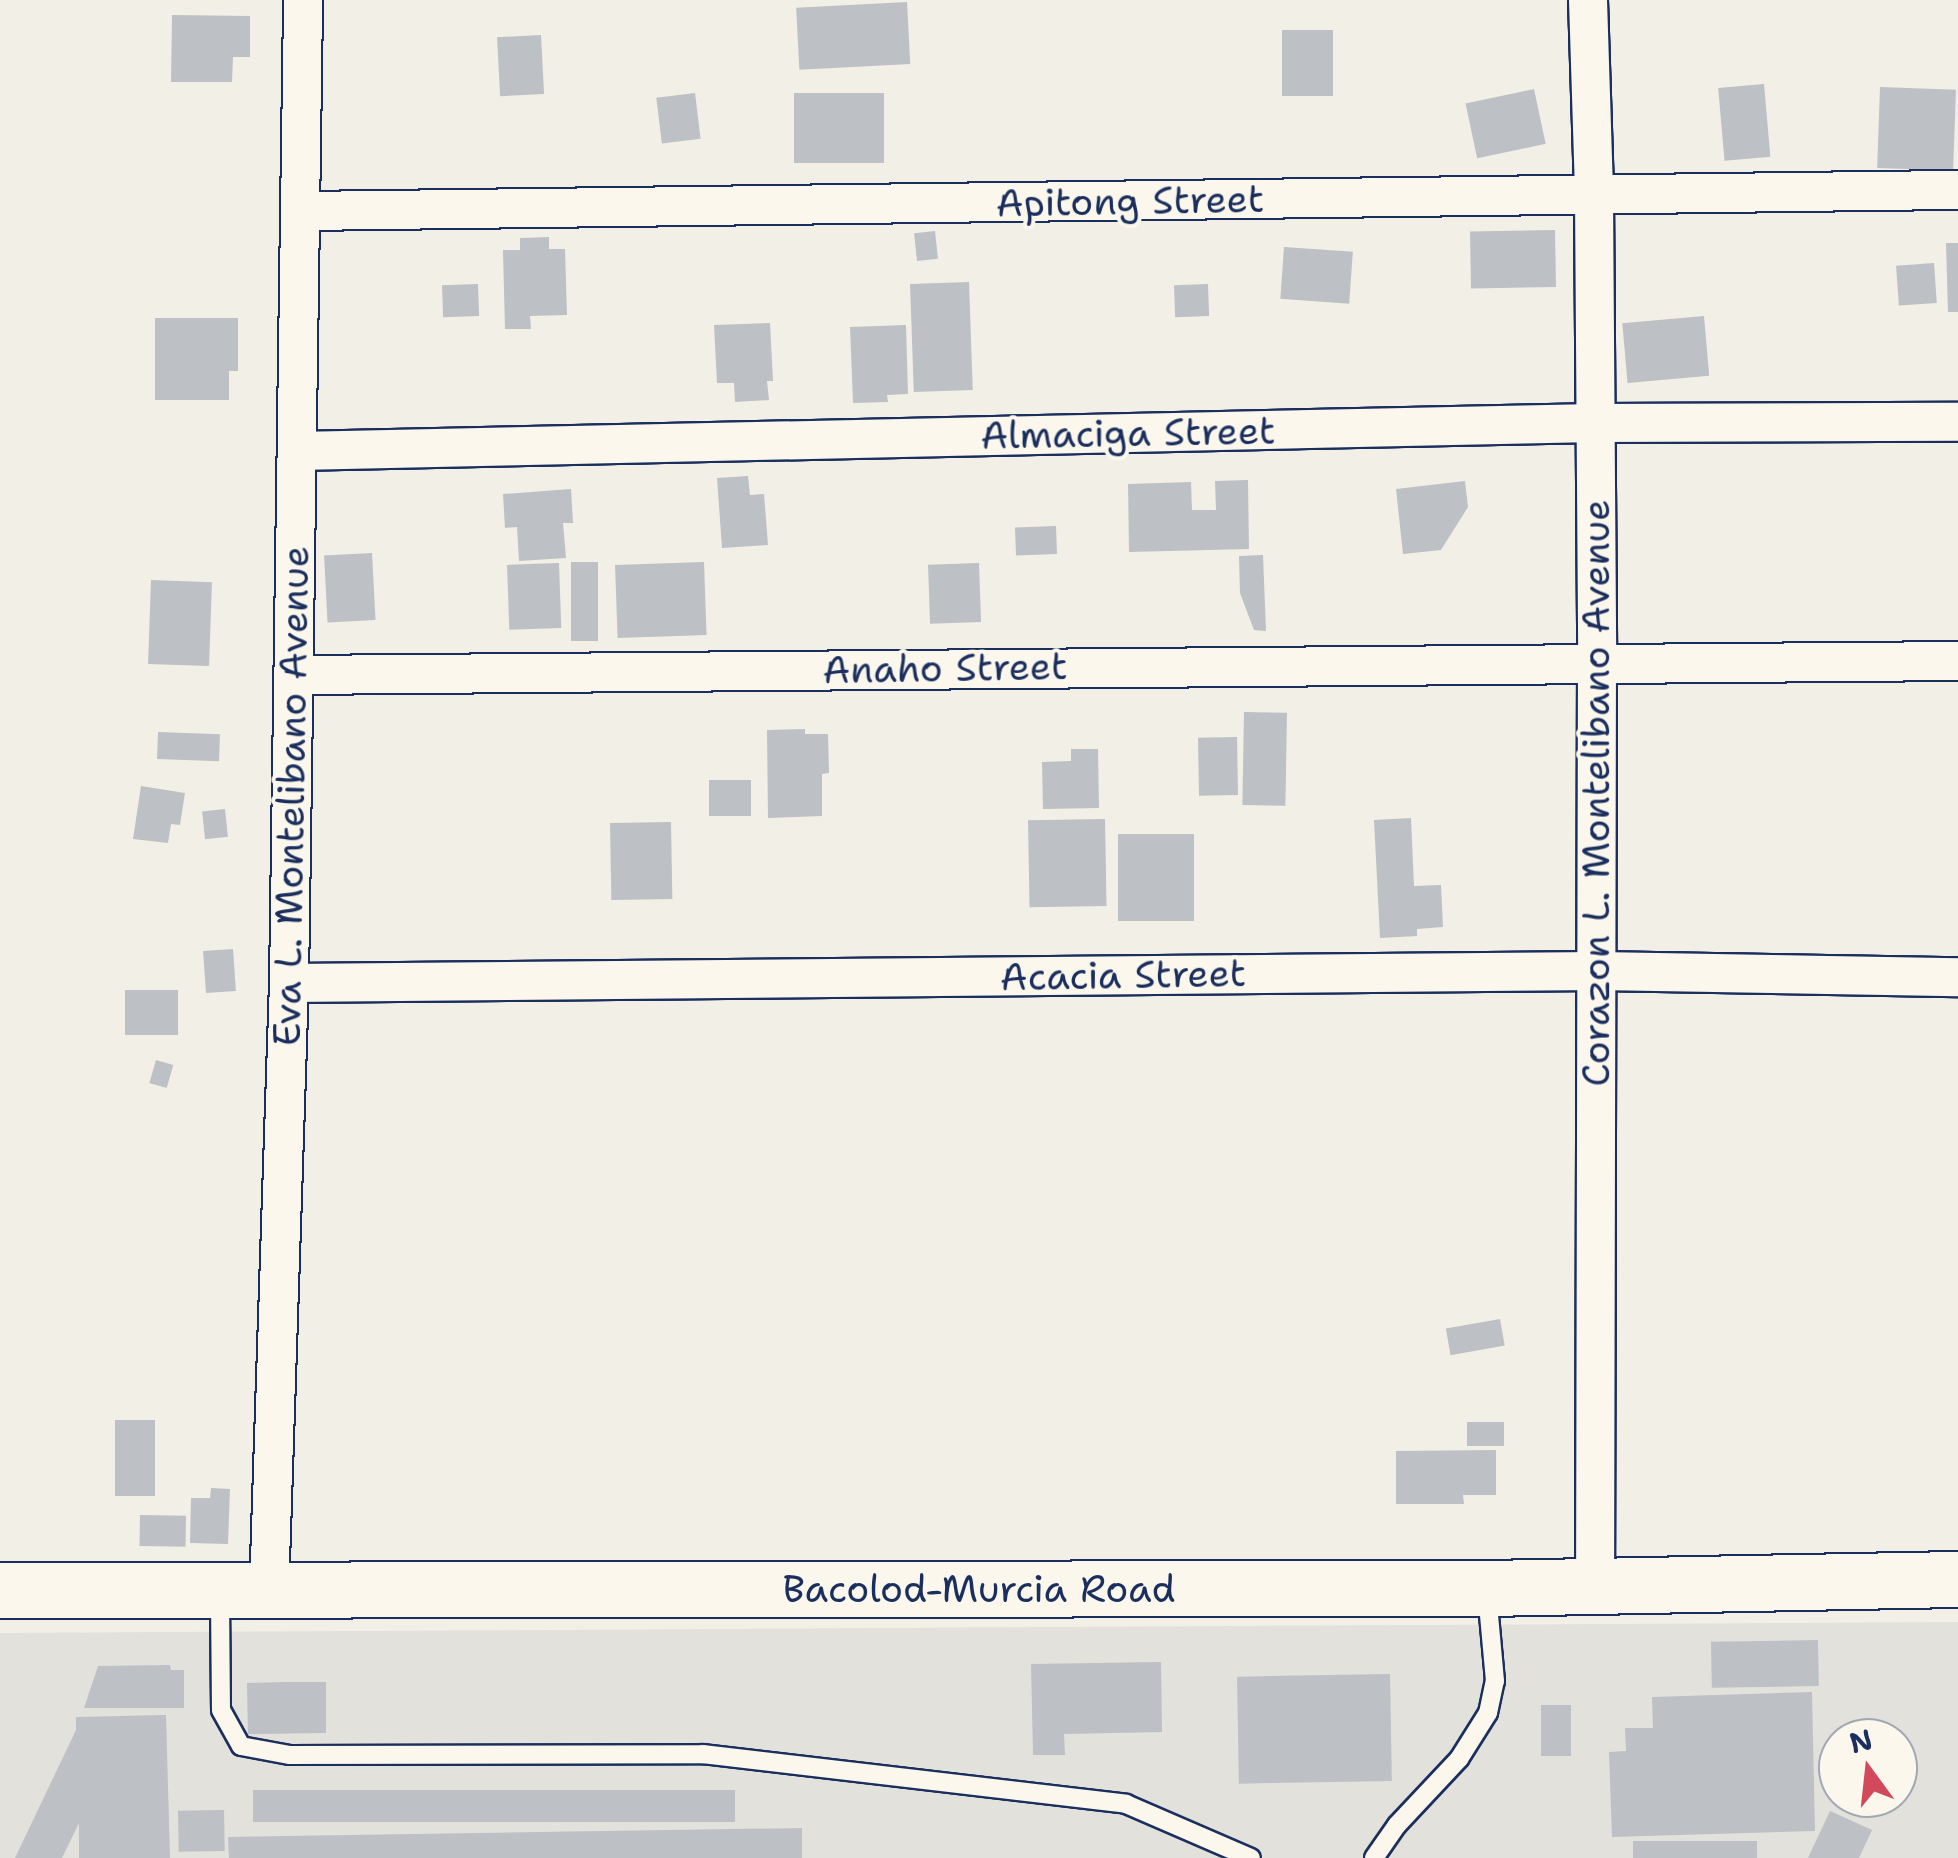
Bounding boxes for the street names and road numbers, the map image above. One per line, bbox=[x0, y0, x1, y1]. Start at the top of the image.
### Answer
street label: Apitong Street bbox=[995, 176, 1265, 226]
street label: Almaciga Street bbox=[980, 408, 1276, 458]
street label: Corazon L. Montelibano Avenue bbox=[1573, 499, 1619, 1087]
street label: Eva L. Montelibano Avenue bbox=[264, 545, 318, 1047]
street label: Anaho Street bbox=[822, 643, 1068, 693]
street label: Acacia Street bbox=[1000, 950, 1246, 1000]
street label: Bacolod-Murcia Road bbox=[783, 1566, 1175, 1612]

